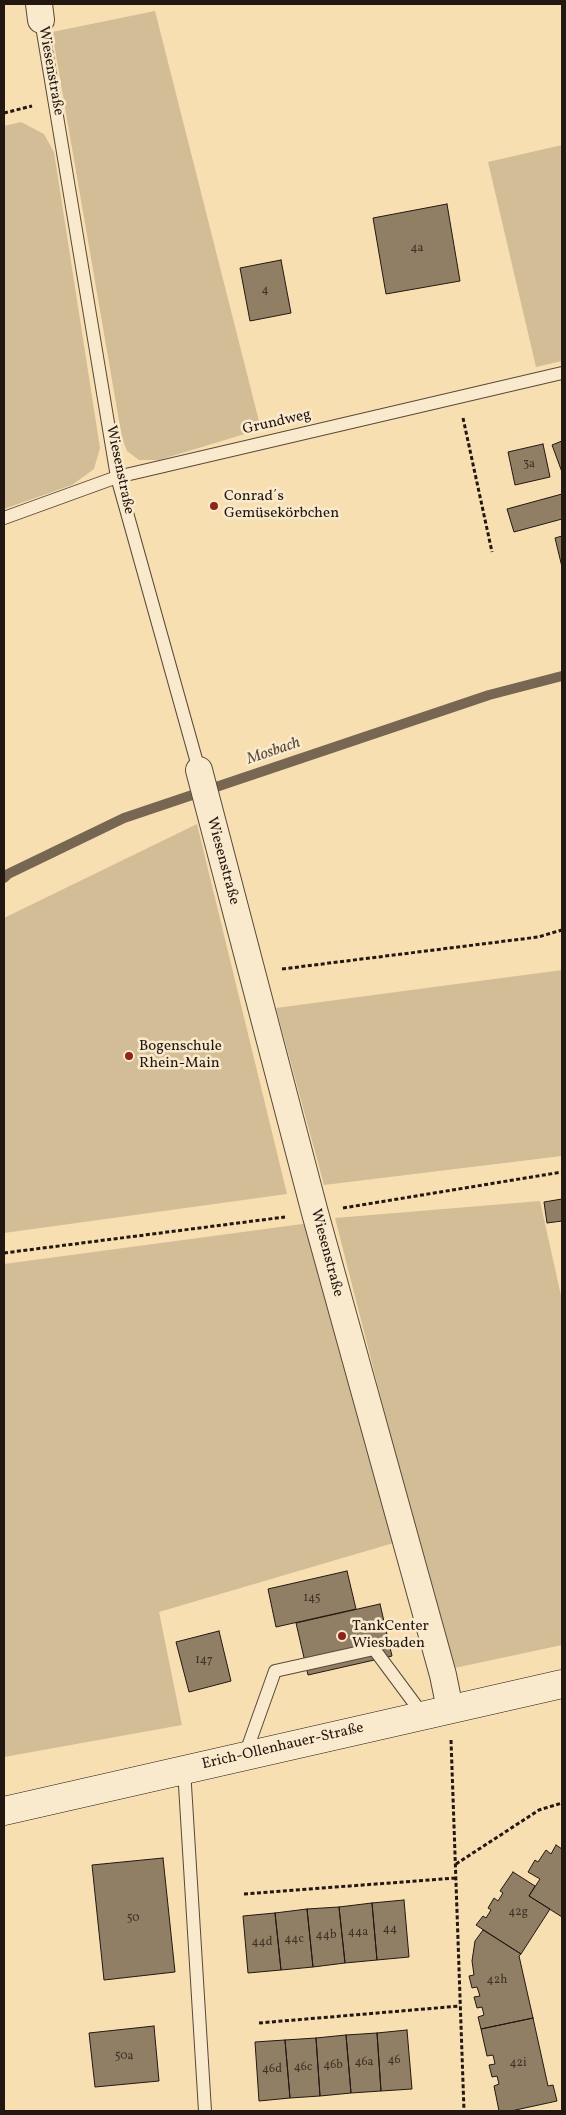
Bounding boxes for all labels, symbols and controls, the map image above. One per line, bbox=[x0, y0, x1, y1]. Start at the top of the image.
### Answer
street label: Wiesenstraße bbox=[33, 25, 67, 117]
house number: 4a bbox=[410, 242, 424, 256]
house number: 4 bbox=[261, 284, 269, 298]
street label: Grundweg bbox=[241, 406, 313, 440]
street label: Wiesenstraße bbox=[101, 424, 137, 516]
house number: 3a bbox=[523, 458, 535, 472]
place label: Conrad´s Gemüsekörbchen bbox=[224, 488, 339, 523]
marker: Conrad´s Gemüsekörbchen bbox=[208, 500, 220, 512]
water label: Mosbach bbox=[245, 734, 303, 770]
street label: Wiesenstraße bbox=[202, 815, 242, 907]
place label: Bogenschule Rhein-Main bbox=[139, 1038, 222, 1073]
marker: Bogenschule Rhein-Main bbox=[123, 1050, 135, 1062]
street label: Wiesenstraße bbox=[306, 1207, 346, 1299]
house number: 145 bbox=[303, 1592, 321, 1606]
place label: TankCenter Wiesbaden bbox=[352, 1618, 429, 1653]
marker: TankCenter Wiesbaden bbox=[336, 1630, 348, 1642]
house number: 147 bbox=[195, 1654, 213, 1668]
street label: Erich-Ollenhauer-Straße bbox=[200, 1720, 366, 1774]
house number: 42g bbox=[508, 1906, 528, 1920]
house number: 50 bbox=[127, 1912, 139, 1926]
house number: 44 bbox=[383, 1923, 397, 1937]
house number: 44a bbox=[348, 1926, 368, 1940]
house number: 44b bbox=[316, 1929, 336, 1943]
house number: 44c bbox=[284, 1933, 304, 1947]
house number: 44d bbox=[251, 1936, 273, 1950]
house number: 42h bbox=[487, 1974, 507, 1988]
house number: 50a bbox=[115, 2050, 133, 2064]
house number: 46 bbox=[387, 2054, 401, 2068]
house number: 46a bbox=[354, 2056, 374, 2070]
house number: 42i bbox=[509, 2057, 527, 2071]
house number: 46b bbox=[323, 2059, 343, 2073]
house number: 46c bbox=[294, 2061, 312, 2075]
house number: 46d bbox=[262, 2063, 282, 2077]

